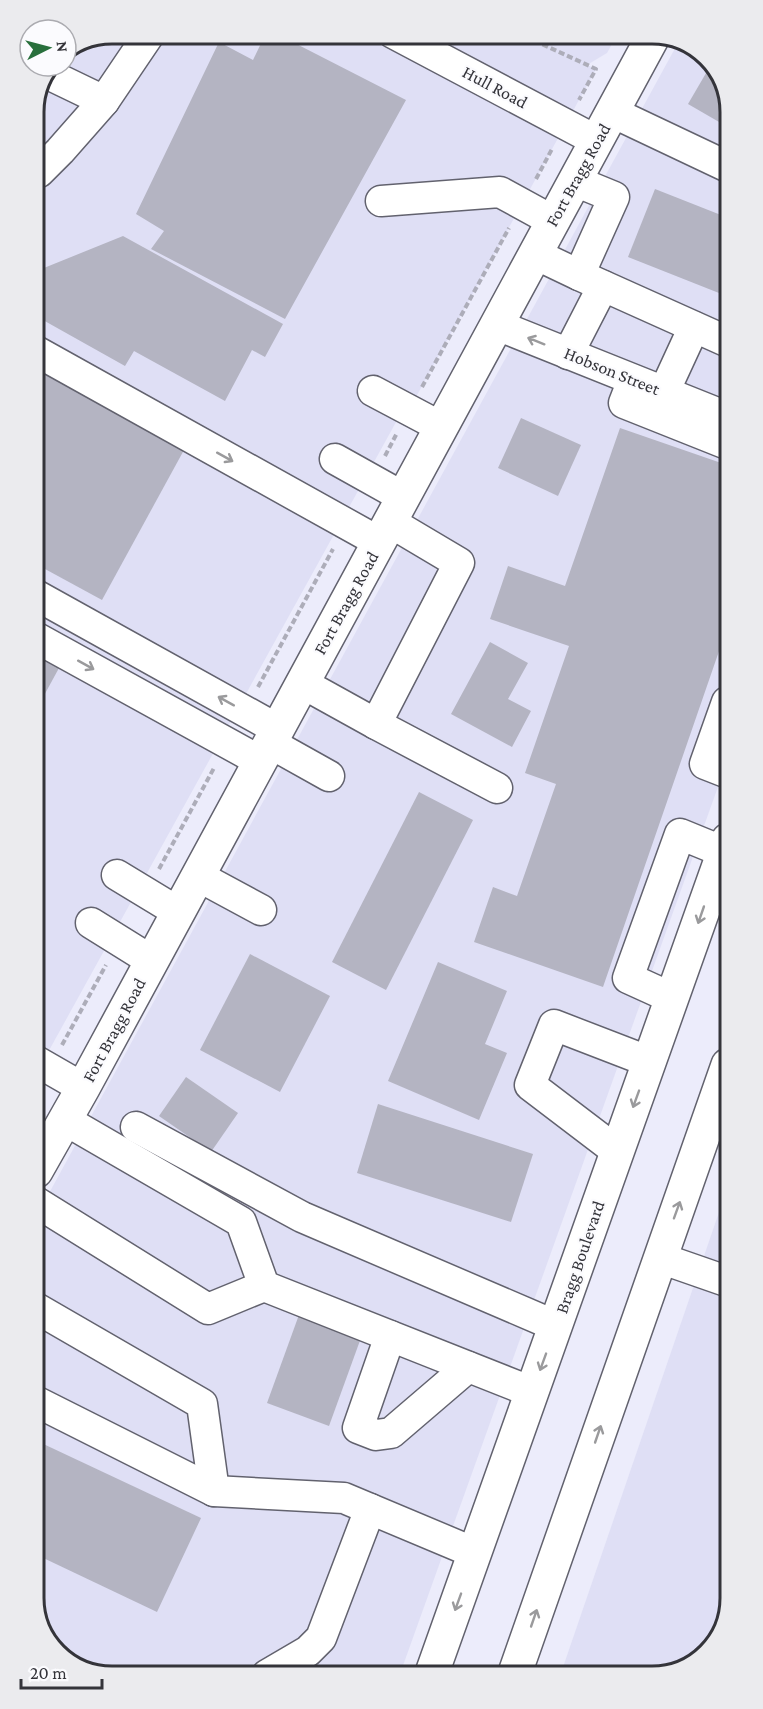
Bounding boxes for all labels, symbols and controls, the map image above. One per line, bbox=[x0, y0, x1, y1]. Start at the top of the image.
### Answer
north arrow bbox=[18, 18, 78, 78]
text: N bbox=[53, 40, 71, 53]
street label: Hull Road bbox=[459, 62, 531, 113]
street label: Fort Bragg Road bbox=[541, 120, 615, 230]
one-way arrow bbox=[527, 335, 546, 346]
street label: Hobson Street bbox=[561, 343, 664, 400]
one-way arrow bbox=[216, 451, 233, 463]
street label: Fort Bragg Road bbox=[309, 548, 383, 658]
one-way arrow bbox=[77, 659, 94, 671]
one-way arrow bbox=[218, 694, 235, 706]
one-way arrow bbox=[695, 905, 706, 924]
street label: Fort Bragg Road bbox=[78, 974, 150, 1085]
one-way arrow bbox=[630, 1089, 641, 1108]
street label: Bragg Boulevard bbox=[551, 1198, 609, 1316]
one-way arrow bbox=[673, 1201, 684, 1220]
one-way arrow bbox=[537, 1352, 548, 1371]
one-way arrow bbox=[594, 1425, 605, 1443]
one-way arrow bbox=[451, 1592, 462, 1610]
one-way arrow bbox=[530, 1609, 541, 1628]
scale bar bbox=[21, 1652, 102, 1690]
text: 20 m bbox=[30, 1663, 67, 1683]

